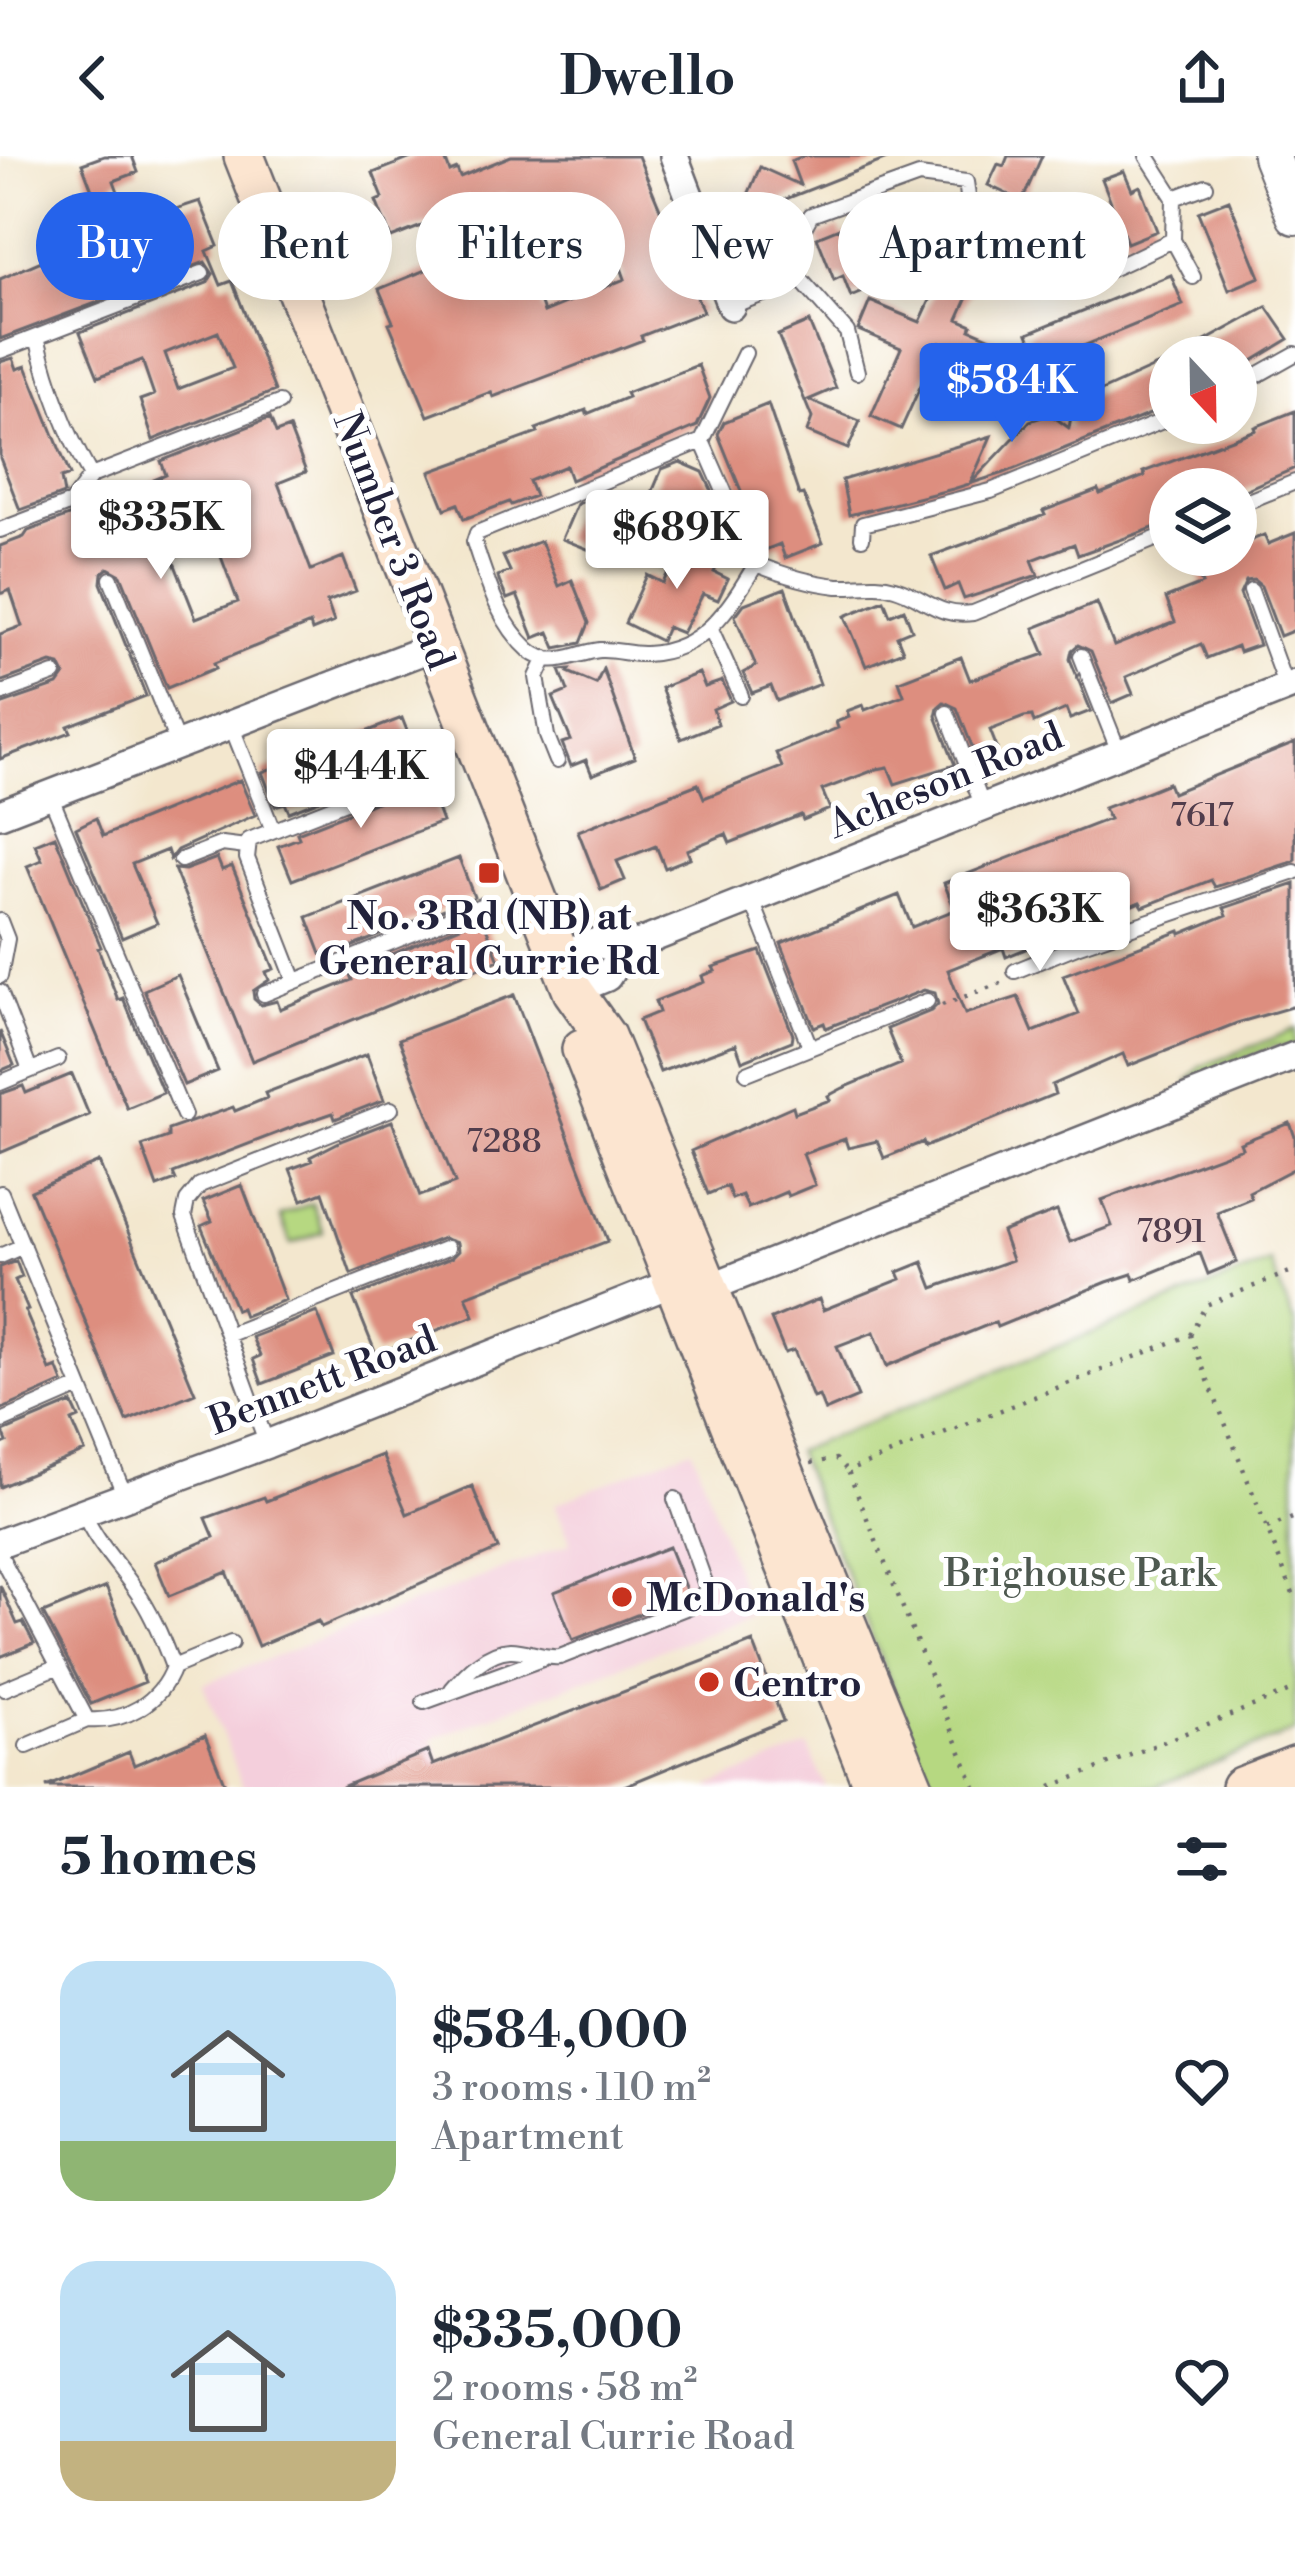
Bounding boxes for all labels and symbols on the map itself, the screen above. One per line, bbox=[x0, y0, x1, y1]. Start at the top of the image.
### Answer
north arrow bbox=[1149, 336, 1257, 444]
pin: $584K bbox=[928, 343, 1096, 445]
street label: Number 3 Road bbox=[321, 405, 464, 677]
pin: $335K bbox=[77, 480, 245, 582]
pin: $689K bbox=[593, 490, 761, 592]
street label: Acheson Road bbox=[821, 712, 1070, 851]
pin: $444K bbox=[277, 729, 445, 831]
house number: 7617 bbox=[1170, 796, 1234, 837]
marker: No. 3 Rd (NB) at General Currie Rd bbox=[476, 860, 502, 886]
pin: $363K bbox=[956, 872, 1124, 974]
place label: No. 3 Rd (NB) at General Currie Rd bbox=[318, 893, 660, 987]
house number: 7288 bbox=[466, 1122, 542, 1163]
house number: 7891 bbox=[1136, 1212, 1206, 1253]
street label: Bennett Road bbox=[201, 1316, 443, 1447]
park label: Brighouse Park bbox=[943, 1550, 1217, 1599]
place label: McDonald's bbox=[646, 1575, 865, 1624]
marker: McDonald's bbox=[609, 1584, 635, 1610]
place label: Centro bbox=[733, 1660, 862, 1709]
marker: Centro bbox=[696, 1669, 722, 1695]

